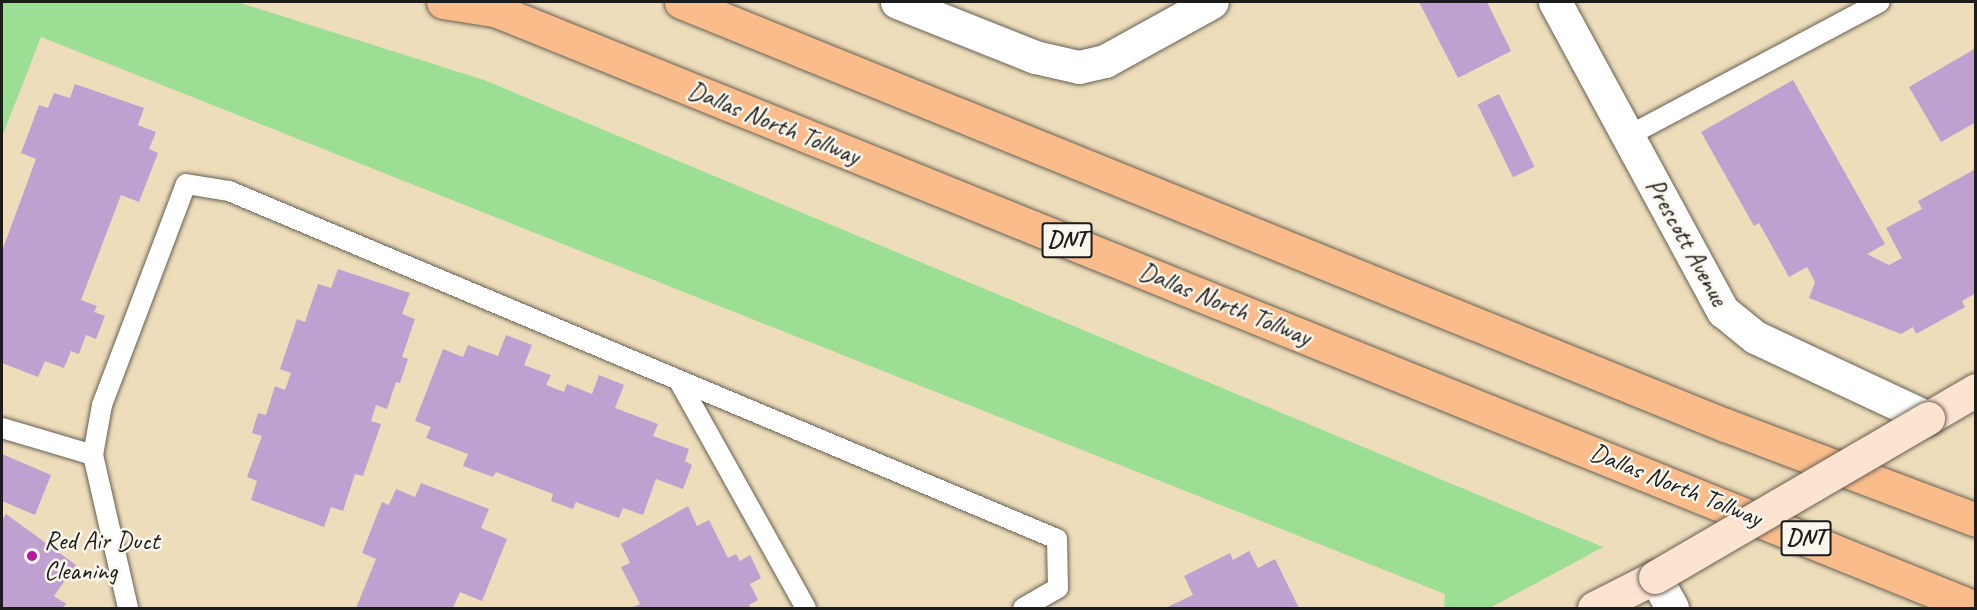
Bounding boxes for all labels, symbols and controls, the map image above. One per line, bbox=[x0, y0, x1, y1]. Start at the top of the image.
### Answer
street label: Dallas North Tollway bbox=[684, 74, 864, 172]
street label: Prescott Avenue bbox=[1639, 173, 1735, 311]
road number: DNT bbox=[1042, 219, 1092, 261]
street label: Dallas North Tollway bbox=[1135, 255, 1315, 353]
street label: Dallas North Tollway bbox=[1586, 436, 1766, 534]
road number: DNT bbox=[1780, 517, 1832, 559]
place label: Red Air Duct Cleaning bbox=[44, 525, 159, 586]
marker: Red Air Duct Cleaning bbox=[25, 549, 39, 563]

